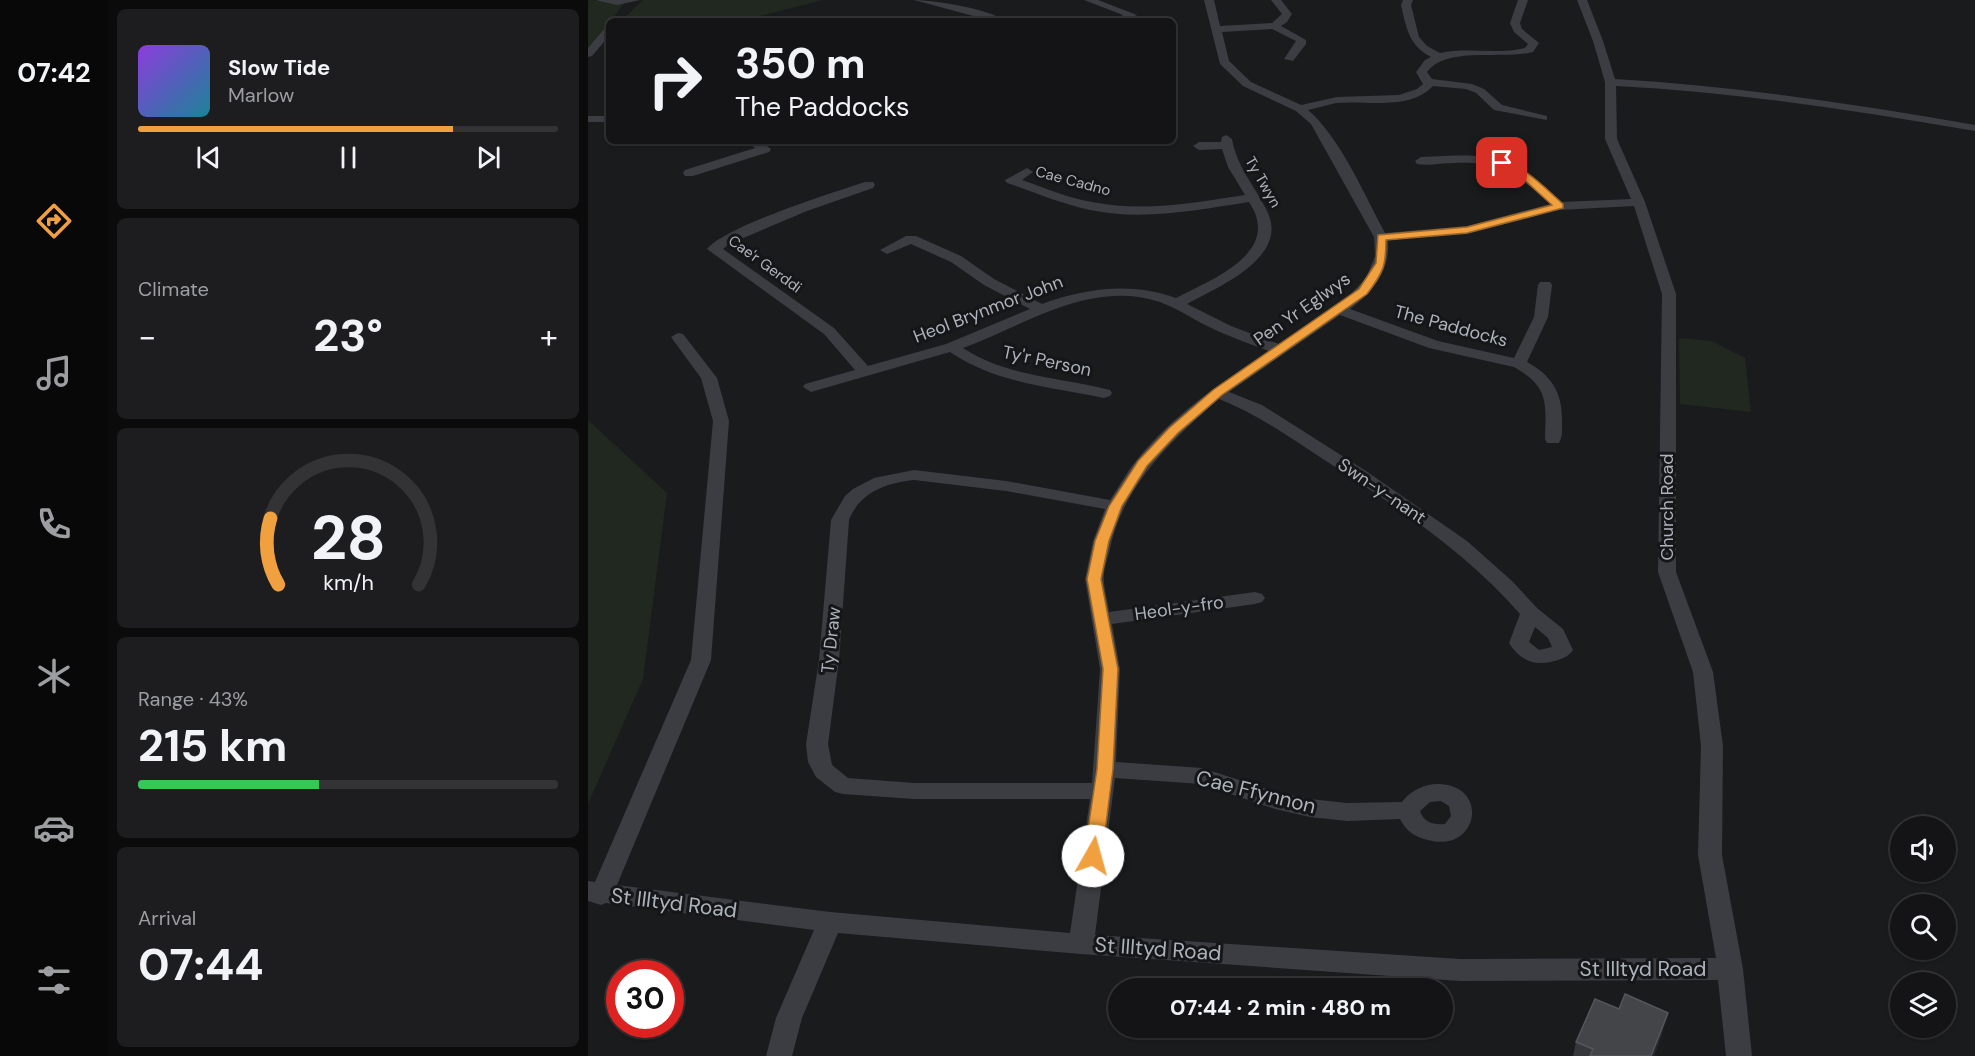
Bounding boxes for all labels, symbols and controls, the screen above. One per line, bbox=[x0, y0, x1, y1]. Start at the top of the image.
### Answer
text: 350 m bbox=[735, 36, 865, 91]
icon: right bbox=[636, 42, 714, 120]
text: Slow Tide bbox=[228, 53, 330, 82]
text: 07:42 bbox=[17, 55, 91, 90]
text: Marlow bbox=[228, 82, 294, 108]
text: The Paddocks bbox=[735, 89, 910, 124]
pin bbox=[1476, 137, 1527, 188]
icon: previous bbox=[192, 141, 225, 174]
icon: pause bbox=[332, 141, 365, 174]
icon: next bbox=[472, 141, 505, 174]
icon: arrive bbox=[1485, 146, 1518, 179]
street label: Ty Twyn bbox=[1240, 153, 1286, 211]
street label: Cae Cadno bbox=[1033, 161, 1113, 201]
icon: directions bbox=[33, 200, 75, 242]
street label: Cae'r Gerddi bbox=[724, 231, 806, 297]
street label: Pen Yr Eglwys bbox=[1249, 267, 1355, 351]
street label: Heol Brynmor John bbox=[910, 269, 1066, 349]
text: Climate bbox=[138, 276, 209, 302]
street label: The Paddocks bbox=[1392, 299, 1510, 353]
text: 23° bbox=[313, 306, 383, 365]
text: − bbox=[138, 315, 156, 358]
text: + bbox=[540, 315, 558, 358]
street label: Ty'r Person bbox=[1000, 340, 1094, 382]
icon: music bbox=[33, 352, 75, 394]
street label: Swn-y-nant bbox=[1333, 453, 1431, 529]
street label: Church Road bbox=[1655, 453, 1679, 561]
text: 28 bbox=[310, 497, 386, 578]
icon: phone bbox=[33, 503, 75, 545]
text: km/h bbox=[323, 569, 373, 597]
street label: Heol-y-fro bbox=[1133, 590, 1225, 626]
street label: Ty Draw bbox=[816, 605, 846, 674]
icon: climate bbox=[33, 655, 75, 697]
text: Range · 43% bbox=[138, 686, 248, 712]
text: 215 km bbox=[138, 716, 287, 775]
street label: Cae Ffynnon bbox=[1193, 764, 1319, 820]
icon: car bbox=[33, 807, 75, 849]
map controls bbox=[1890, 816, 1956, 1038]
button: sound bbox=[1890, 816, 1956, 882]
position arrow bbox=[1061, 824, 1125, 888]
street label: St Illtyd Road bbox=[609, 881, 739, 925]
button: search bbox=[1890, 894, 1956, 960]
text: Arrival bbox=[138, 905, 196, 931]
street label: St Illtyd Road bbox=[1094, 931, 1222, 967]
text: 07:44 bbox=[138, 935, 264, 994]
street label: St Illtyd Road bbox=[1580, 955, 1706, 983]
icon: filters bbox=[33, 959, 75, 1001]
speed limit sign: 30 bbox=[606, 960, 684, 1038]
button: layers bbox=[1890, 972, 1956, 1038]
text: 07:44 · 2 min · 480 m bbox=[1170, 993, 1391, 1022]

